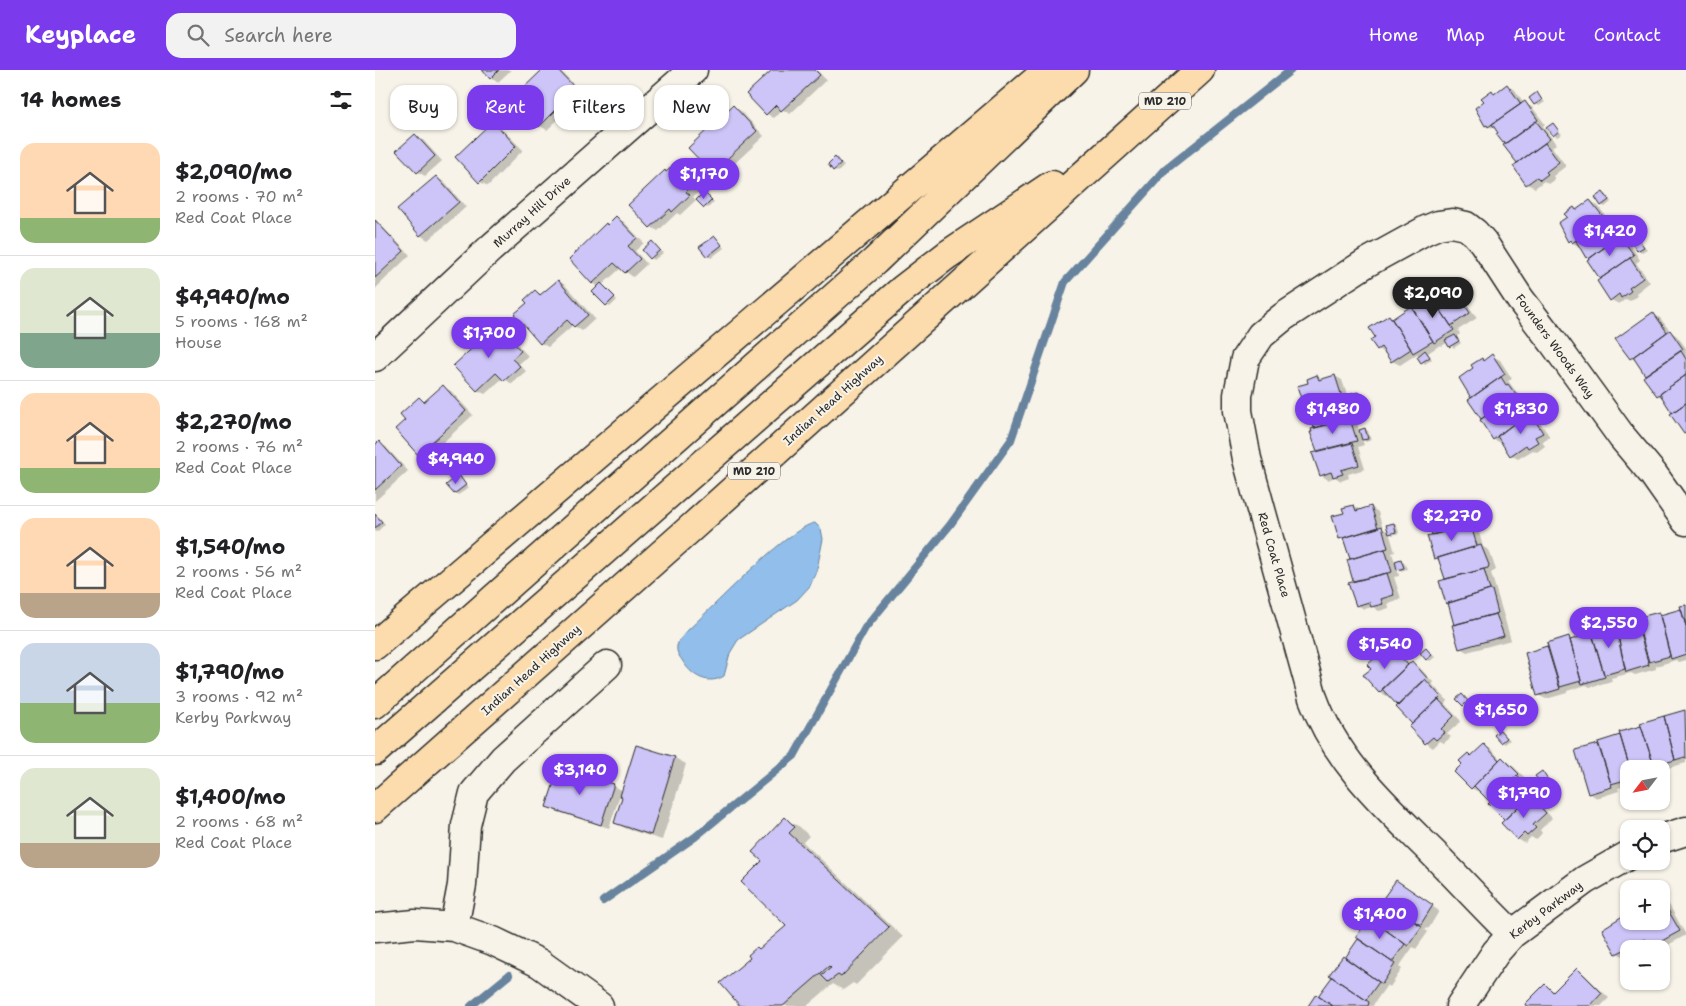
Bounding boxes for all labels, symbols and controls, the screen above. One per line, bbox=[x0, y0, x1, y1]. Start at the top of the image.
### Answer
search box bbox=[166, 13, 516, 58]
text: Keyplace bbox=[25, 19, 136, 51]
icon: search bbox=[184, 21, 212, 49]
text: Search here bbox=[224, 23, 333, 48]
text: Home bbox=[1369, 23, 1418, 47]
text: Map bbox=[1446, 23, 1485, 47]
text: About bbox=[1513, 23, 1566, 47]
text: Contact bbox=[1594, 23, 1661, 47]
chip: Buy bbox=[390, 85, 457, 130]
chip: Rent bbox=[467, 85, 544, 130]
chip: Filters bbox=[554, 85, 644, 130]
chip: New bbox=[654, 85, 729, 130]
text: 14 homes bbox=[20, 86, 121, 114]
icon: filters bbox=[327, 86, 355, 114]
road number: MD 210 bbox=[1139, 92, 1191, 110]
text: $2,090/mo bbox=[175, 158, 292, 186]
pin: $1,170 bbox=[663, 158, 745, 200]
icon: home bbox=[60, 163, 120, 223]
text: $1,170 bbox=[679, 163, 729, 184]
street label: Murray Hill Drive bbox=[490, 173, 574, 251]
text: 2 rooms · 70 m² bbox=[175, 186, 303, 207]
text: Red Coat Place bbox=[175, 207, 292, 228]
pin: $1,420 bbox=[1569, 214, 1651, 257]
text: $1,420 bbox=[1584, 220, 1636, 241]
pin: $2,090 bbox=[1392, 276, 1474, 319]
text: $2,090 bbox=[1403, 282, 1463, 303]
text: $4,940/mo bbox=[175, 283, 290, 311]
icon: home bbox=[60, 288, 120, 348]
street label: Founders Woods Way bbox=[1512, 291, 1598, 401]
text: 5 rooms · 168 m² bbox=[175, 311, 308, 332]
pin: $1,700 bbox=[448, 316, 530, 359]
text: $1,700 bbox=[462, 322, 516, 343]
text: House bbox=[175, 332, 222, 353]
street label: Indian Head Highway bbox=[780, 351, 886, 449]
pin: $1,480 bbox=[1292, 392, 1374, 435]
pin: $1,830 bbox=[1480, 392, 1562, 435]
text: $1,480 bbox=[1306, 398, 1360, 419]
text: $1,830 bbox=[1494, 398, 1548, 419]
text: $2,270/mo bbox=[175, 408, 292, 436]
icon: home bbox=[60, 413, 120, 473]
text: 2 rooms · 76 m² bbox=[175, 436, 303, 457]
pin: $4,940 bbox=[415, 442, 497, 485]
text: $4,940 bbox=[427, 448, 485, 469]
text: Red Coat Place bbox=[175, 457, 292, 478]
road number: MD 210 bbox=[728, 462, 780, 480]
pin: $2,270 bbox=[1411, 500, 1493, 542]
text: $2,270 bbox=[1423, 505, 1481, 526]
street label: Red Coat Place bbox=[1254, 511, 1294, 600]
text: $1,540/mo bbox=[175, 533, 285, 561]
icon: home bbox=[60, 538, 120, 598]
text: 2 rooms · 56 m² bbox=[175, 561, 302, 582]
text: Red Coat Place bbox=[175, 582, 292, 603]
pin: $2,550 bbox=[1568, 606, 1650, 649]
text: $2,550 bbox=[1580, 612, 1638, 633]
street label: Indian Head Highway bbox=[478, 621, 584, 719]
pin: $1,540 bbox=[1344, 628, 1426, 670]
text: $1,540 bbox=[1358, 633, 1412, 654]
text: $1,790/mo bbox=[175, 658, 285, 686]
icon: home bbox=[60, 663, 120, 723]
text: 3 rooms · 92 m² bbox=[175, 686, 303, 707]
pin: $1,650 bbox=[1460, 694, 1542, 736]
text: $1,650 bbox=[1474, 699, 1528, 720]
text: Kerby Parkway bbox=[175, 707, 291, 728]
pin: $3,140 bbox=[539, 754, 621, 796]
text: $3,140 bbox=[553, 759, 607, 780]
north arrow bbox=[1620, 760, 1670, 810]
map controls bbox=[1620, 760, 1670, 990]
pin: $1,790 bbox=[1483, 776, 1565, 819]
text: $1,790 bbox=[1497, 782, 1551, 803]
text: $1,400/mo bbox=[175, 783, 286, 811]
icon: home bbox=[60, 788, 120, 848]
text: 2 rooms · 68 m² bbox=[175, 811, 303, 832]
button: locate bbox=[1620, 820, 1670, 870]
text: Red Coat Place bbox=[175, 832, 292, 853]
street label: Kerby Parkway bbox=[1506, 877, 1586, 943]
button: + bbox=[1620, 880, 1670, 930]
pin: $1,400 bbox=[1339, 898, 1421, 940]
text: $1,400 bbox=[1353, 903, 1407, 924]
button: − bbox=[1620, 940, 1670, 990]

